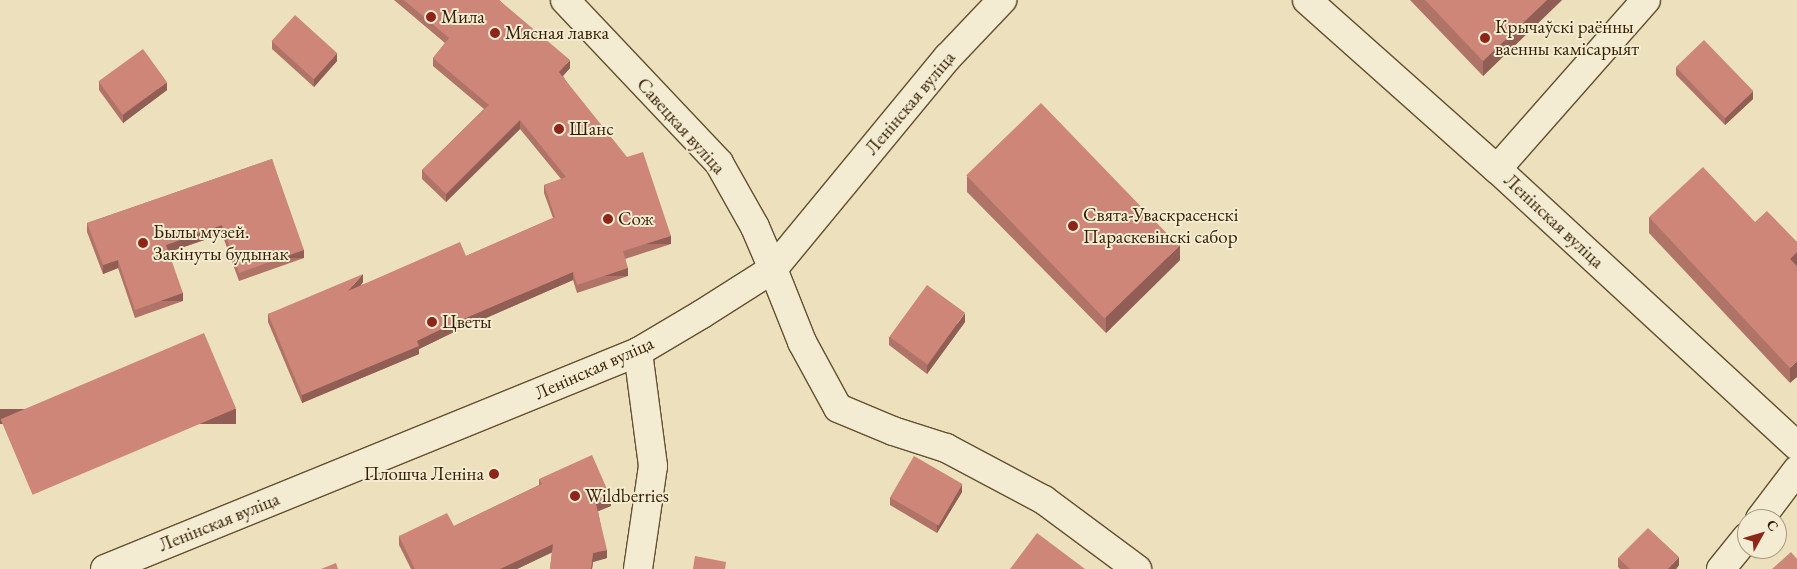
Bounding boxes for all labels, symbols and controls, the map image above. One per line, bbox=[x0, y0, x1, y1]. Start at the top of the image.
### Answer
place label: Мила bbox=[441, 6, 485, 28]
marker: Мила bbox=[425, 11, 437, 23]
place label: Крычаўскі раённы ваенны камісарыят bbox=[1495, 16, 1639, 60]
place label: Мясная лавка bbox=[505, 22, 609, 44]
marker: Мясная лавка bbox=[489, 27, 501, 39]
marker: Крычаўскі раённы ваенны камісарыят bbox=[1479, 32, 1491, 44]
street label: Ленінская вуліца bbox=[860, 47, 960, 159]
street label: Савецкая вуліца bbox=[632, 73, 730, 179]
place label: Шанс bbox=[569, 118, 614, 140]
marker: Шанс bbox=[553, 123, 565, 135]
street label: Ленінская вуліца bbox=[1499, 169, 1609, 273]
place label: Свята-Уваскрасенскі Параскевінскі сабор bbox=[1083, 204, 1238, 248]
place label: Сож bbox=[618, 208, 654, 230]
marker: Сож bbox=[602, 213, 614, 225]
marker: Свята-Уваскрасенскі Параскевінскі сабор bbox=[1067, 220, 1079, 232]
place label: Былы музей. Закінуты будынак bbox=[153, 221, 289, 265]
marker: Былы музей. Закінуты будынак bbox=[137, 237, 149, 249]
place label: Цветы bbox=[442, 311, 492, 333]
marker: Цветы bbox=[426, 316, 438, 328]
street label: Ленінская вуліца bbox=[531, 332, 657, 404]
place label: Плошча Леніна bbox=[364, 463, 484, 485]
marker: Плошча Леніна bbox=[488, 468, 500, 480]
place label: Wildberries bbox=[585, 485, 669, 507]
street label: Ленінская вуліца bbox=[155, 487, 283, 557]
marker: Wildberries bbox=[569, 490, 581, 502]
north arrow bbox=[1737, 509, 1787, 559]
text: С bbox=[1763, 516, 1783, 535]

